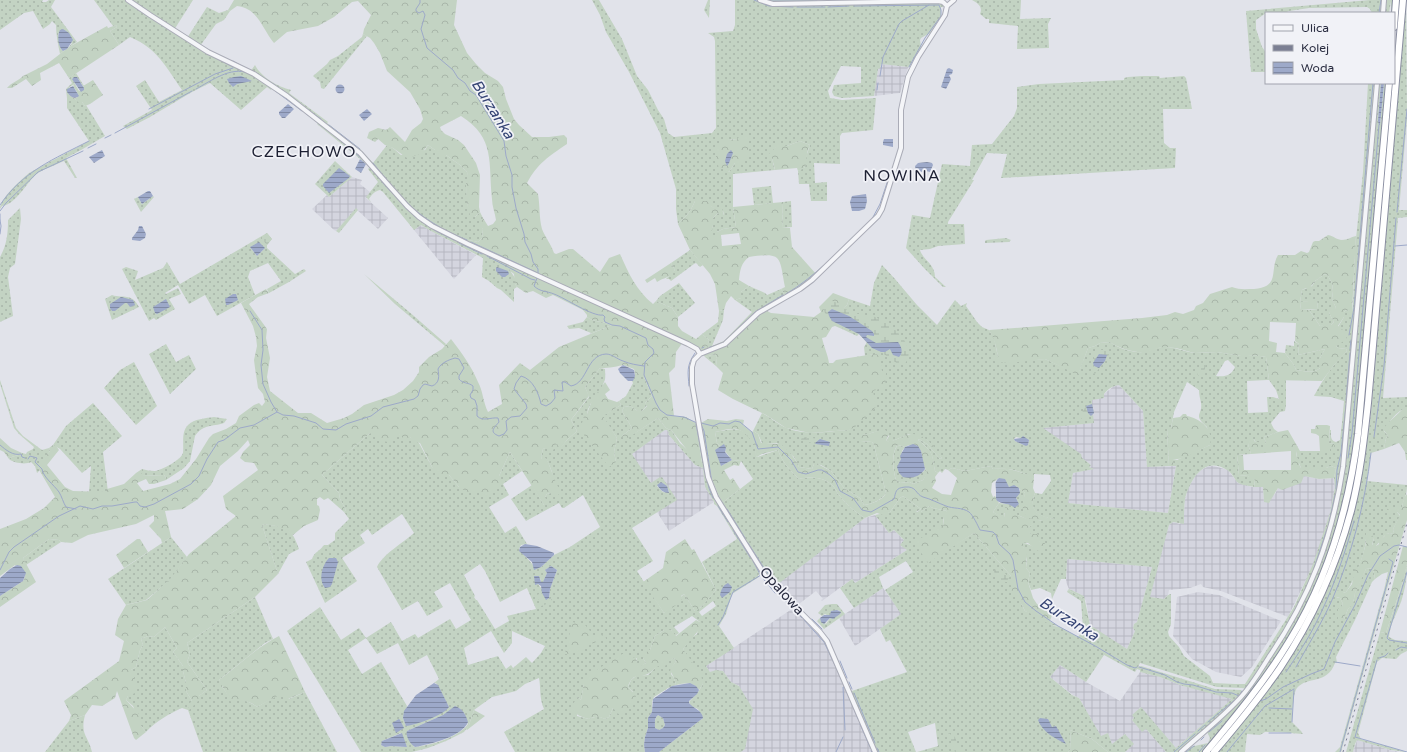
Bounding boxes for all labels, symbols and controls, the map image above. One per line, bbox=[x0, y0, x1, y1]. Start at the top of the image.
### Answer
legend bbox=[1265, 12, 1395, 84]
text: Ulica bbox=[1301, 21, 1329, 35]
text: Kolej bbox=[1301, 41, 1329, 55]
text: Woda bbox=[1301, 61, 1334, 75]
water label: Burzanka bbox=[468, 76, 519, 143]
district label: CZECHOWO bbox=[252, 142, 356, 162]
district label: NOWINA bbox=[863, 166, 941, 186]
street label: Opalowa bbox=[756, 563, 808, 619]
water label: Burzanka bbox=[1036, 593, 1102, 645]

